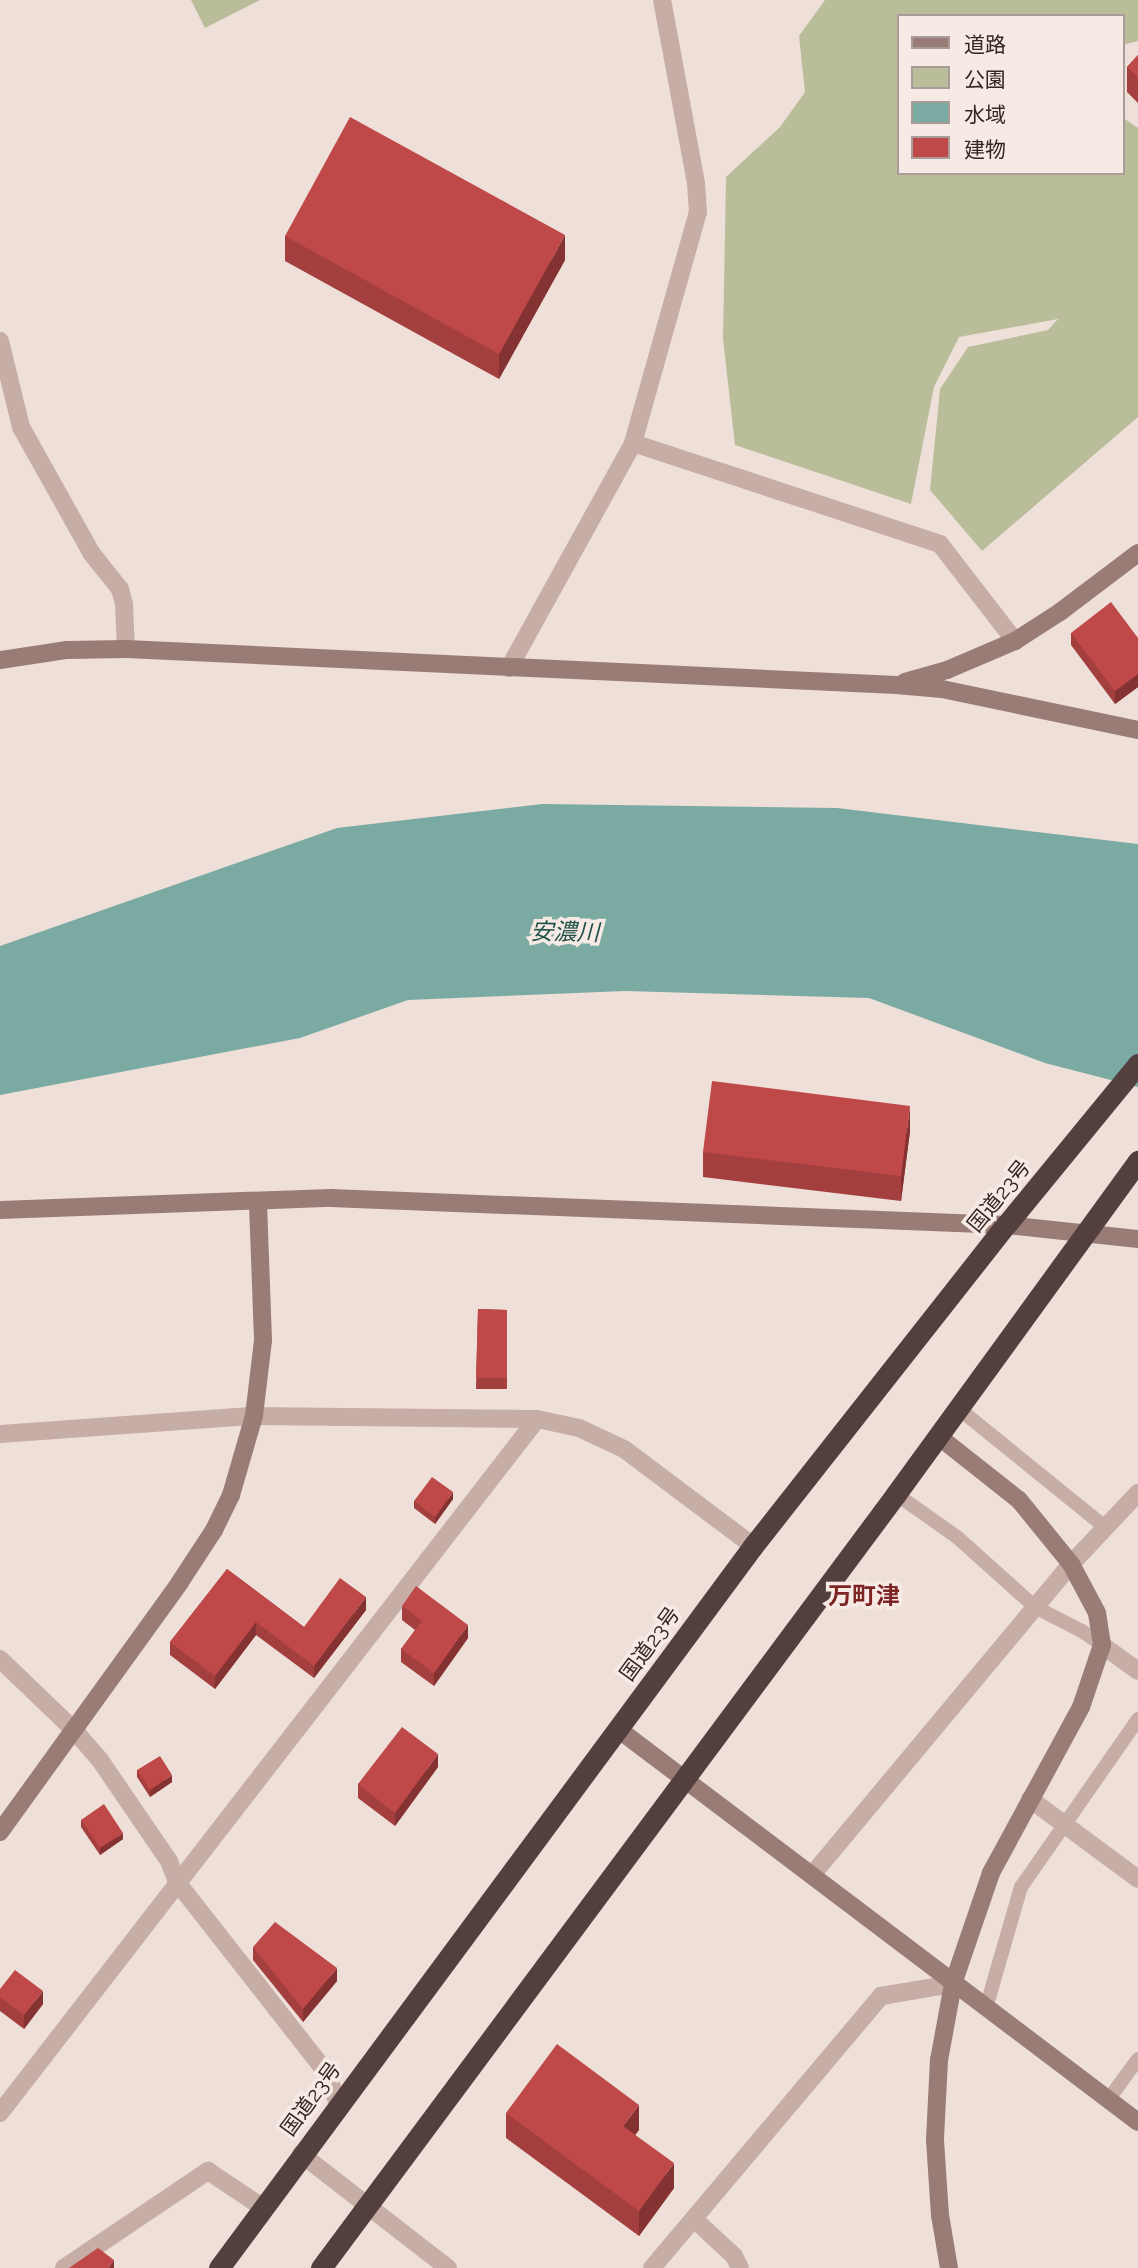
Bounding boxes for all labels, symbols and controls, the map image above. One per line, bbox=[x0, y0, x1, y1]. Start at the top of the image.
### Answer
legend bbox=[897, 14, 1124, 175]
text: 道路 bbox=[964, 32, 1006, 57]
text: 公園 bbox=[964, 67, 1006, 92]
text: 水域 bbox=[964, 102, 1006, 127]
text: 建物 bbox=[964, 137, 1006, 162]
water label: 安濃川 bbox=[530, 918, 600, 946]
street label: 国道23号 bbox=[962, 1155, 1036, 1237]
district label: 万町津 bbox=[828, 1582, 900, 1610]
street label: 国道23号 bbox=[615, 1602, 685, 1686]
street label: 国道23号 bbox=[276, 2057, 346, 2141]

